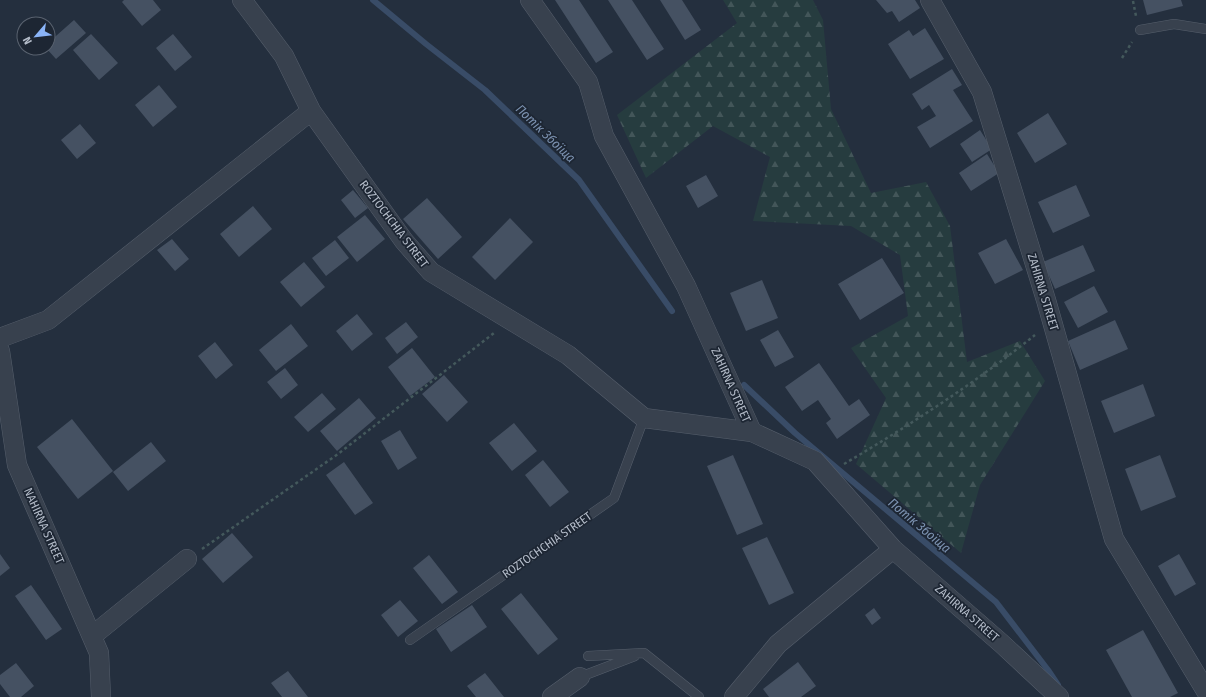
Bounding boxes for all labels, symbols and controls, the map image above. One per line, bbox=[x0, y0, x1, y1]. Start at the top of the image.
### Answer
north arrow bbox=[16, 16, 56, 56]
text: N bbox=[20, 34, 35, 46]
water label: Потік Збоїща bbox=[513, 101, 579, 166]
street label: ROZTOCHCHIA STREET bbox=[357, 178, 432, 271]
street label: ZAHIRNA STREET bbox=[1025, 252, 1062, 333]
street label: ZAHIRNA STREET bbox=[708, 346, 754, 425]
street label: NAHIRNA STREET bbox=[21, 486, 67, 567]
water label: Потік Збоїща bbox=[885, 495, 954, 556]
street label: ROZTOCHCHIA STREET bbox=[500, 509, 595, 581]
street label: ZAHIRNA STREET bbox=[932, 581, 1002, 645]

